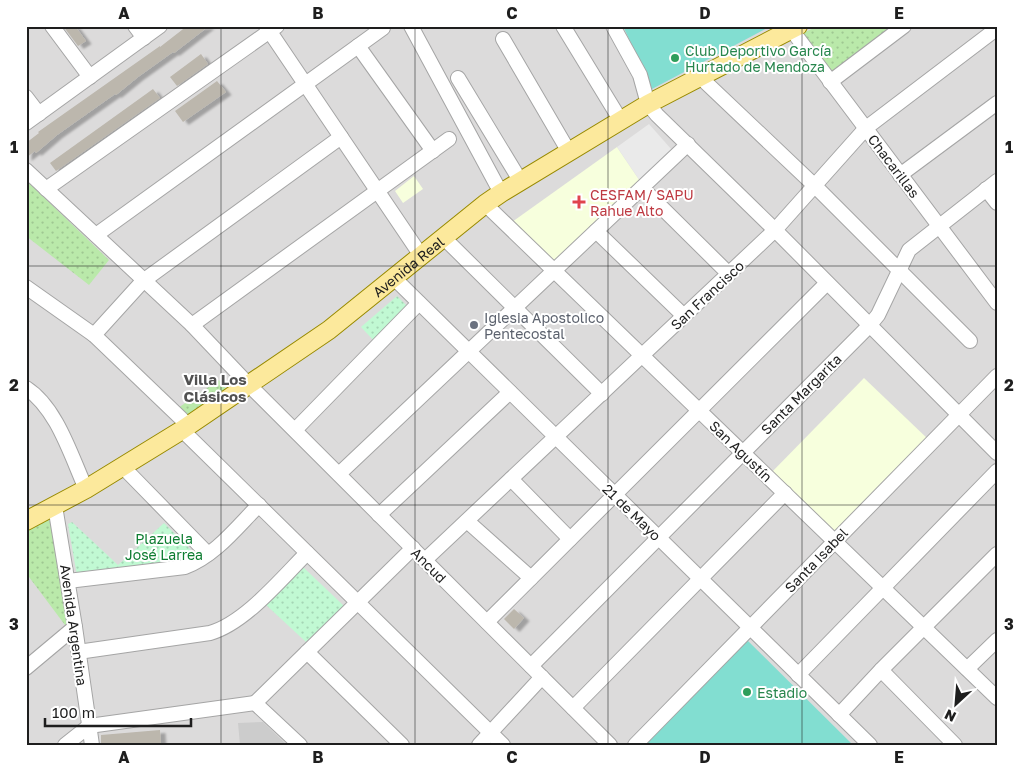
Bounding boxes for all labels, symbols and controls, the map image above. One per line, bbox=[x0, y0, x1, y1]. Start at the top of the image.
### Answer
text: A bbox=[118, 3, 130, 23]
text: B bbox=[312, 3, 324, 23]
text: C bbox=[506, 3, 518, 23]
text: D bbox=[699, 3, 711, 23]
text: E bbox=[894, 3, 904, 23]
place label: Club Deportivo García Hurtado de Mendoza bbox=[685, 42, 831, 75]
marker: Club Deportivo García Hurtado de Mendoza bbox=[669, 52, 681, 64]
street label: Chacarillas bbox=[865, 131, 923, 201]
text: 1 bbox=[10, 137, 18, 157]
text: 1 bbox=[1005, 137, 1013, 157]
place label: CESFAM/ SAPU Rahue Alto bbox=[590, 186, 694, 219]
marker: CESFAM/ SAPU Rahue Alto bbox=[572, 195, 586, 209]
street label: Avenida Real bbox=[369, 232, 447, 300]
street label: San Francisco bbox=[667, 257, 747, 333]
place label: Iglesia Apostolico Pentecostal bbox=[484, 309, 604, 342]
marker: Iglesia Apostolico Pentecostal bbox=[468, 319, 480, 331]
street label: Santa Margarita bbox=[757, 350, 845, 438]
district label: Villa Los Clásicos bbox=[183, 370, 247, 405]
text: 2 bbox=[9, 375, 19, 395]
text: 2 bbox=[1004, 375, 1014, 395]
street label: San Agustín bbox=[706, 417, 776, 485]
street label: 21 de Mayo bbox=[599, 480, 665, 544]
street label: Santa Isabel bbox=[781, 524, 851, 596]
park label: Plazuela José Larrea bbox=[125, 530, 203, 563]
street label: Ancud bbox=[408, 544, 450, 586]
street label: Avenida Argentina bbox=[57, 563, 91, 687]
text: 3 bbox=[9, 614, 19, 634]
text: 3 bbox=[1004, 614, 1014, 634]
north arrow bbox=[930, 678, 980, 728]
place label: Estadio bbox=[757, 684, 807, 701]
marker: Estadio bbox=[741, 686, 753, 698]
scale bar bbox=[45, 696, 191, 728]
text: 100 m bbox=[52, 703, 95, 721]
text: N bbox=[942, 706, 959, 726]
text: A bbox=[118, 747, 130, 767]
text: B bbox=[312, 747, 324, 767]
text: C bbox=[506, 747, 518, 767]
text: D bbox=[699, 747, 711, 767]
text: E bbox=[894, 747, 904, 767]

